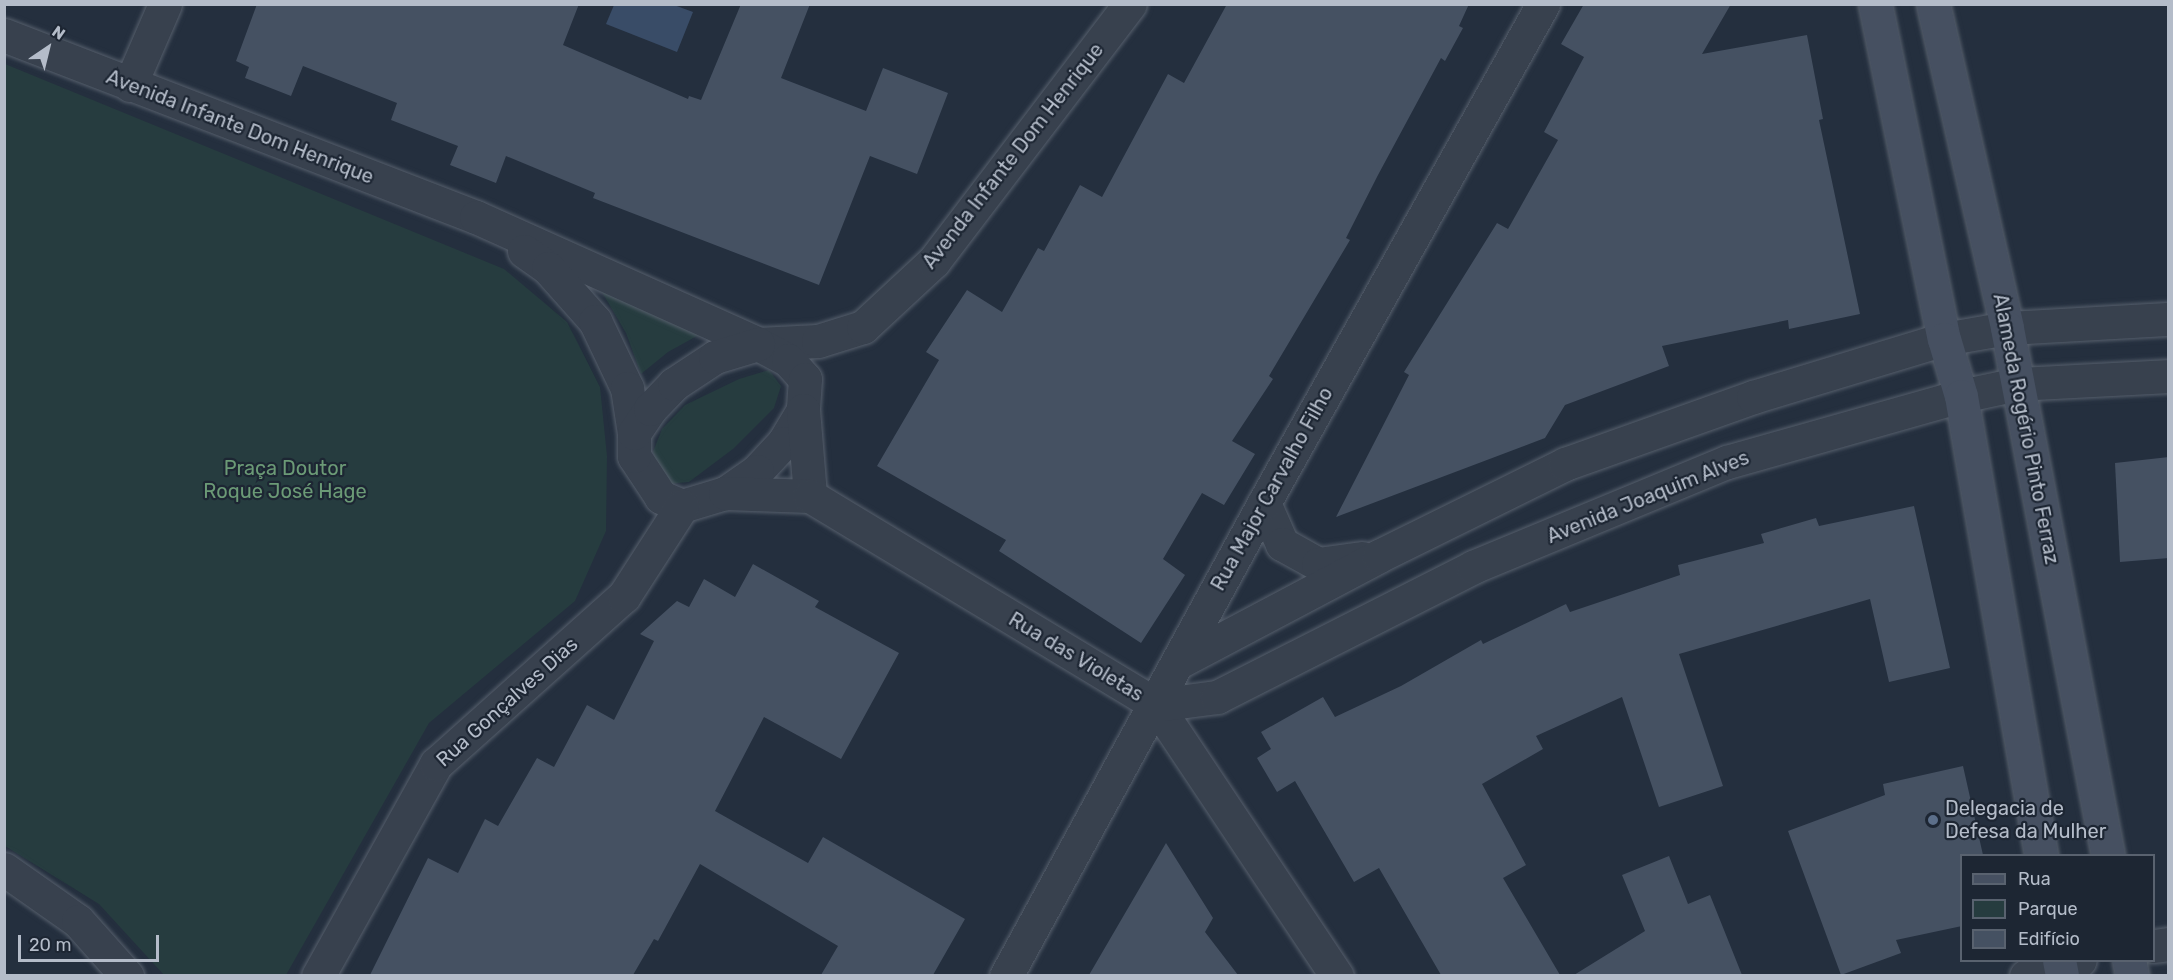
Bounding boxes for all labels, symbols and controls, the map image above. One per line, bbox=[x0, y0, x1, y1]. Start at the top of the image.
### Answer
north arrow bbox=[18, 18, 78, 78]
text: N bbox=[48, 22, 69, 44]
street label: Avenda Infante Dom Henrique bbox=[917, 38, 1109, 274]
street label: Avenida Infante Dom Henrique bbox=[103, 65, 377, 189]
street label: Alameda Rogério Pinto Ferraz bbox=[1988, 292, 2064, 566]
street label: Rua Major Carvalho Filho bbox=[1206, 383, 1338, 595]
street label: Avenida Joaquim Alves bbox=[1543, 445, 1753, 549]
park label: Praça Doutor Roque José Hage bbox=[203, 456, 367, 503]
street label: Rua das Violetas bbox=[1004, 607, 1148, 707]
street label: Rua Gonçalves Dias bbox=[431, 632, 583, 772]
place label: Delegacia de Defesa da Mulher bbox=[1945, 796, 2106, 843]
marker: Delegacia de Defesa da Mulher bbox=[1926, 813, 1940, 827]
legend bbox=[1960, 854, 2155, 962]
text: Rua bbox=[2018, 868, 2051, 890]
text: Parque bbox=[2018, 898, 2078, 920]
scale bar bbox=[21, 923, 162, 961]
text: Edifício bbox=[2018, 928, 2080, 950]
text: 20 m bbox=[29, 934, 71, 956]

